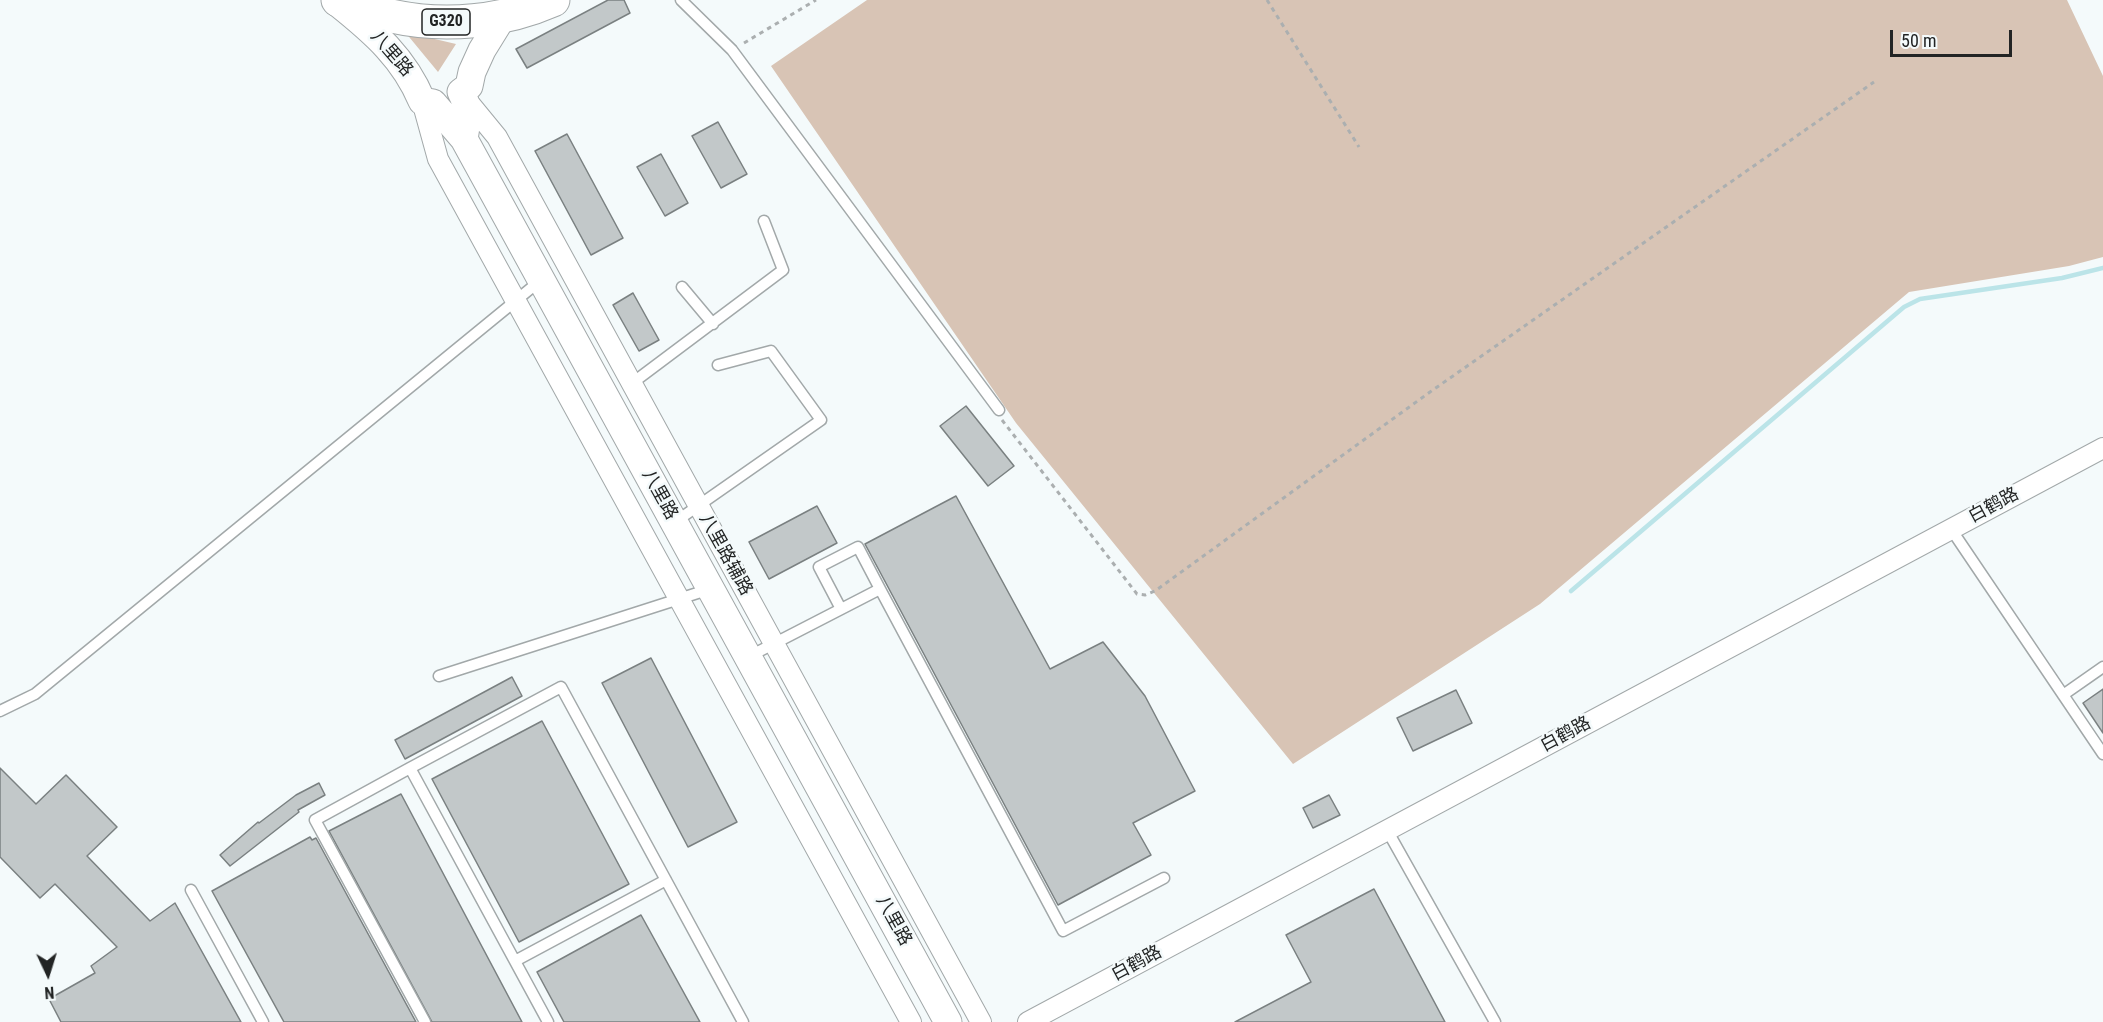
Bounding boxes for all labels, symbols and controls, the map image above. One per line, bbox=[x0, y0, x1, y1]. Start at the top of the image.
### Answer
road number: G320 bbox=[422, 9, 470, 35]
scale bar bbox=[1893, 18, 2014, 56]
street label: 八里路 bbox=[365, 27, 417, 81]
text: 50 m bbox=[1901, 30, 1936, 51]
street label: 八里路 bbox=[636, 466, 682, 524]
street label: 白鹤路 bbox=[1965, 484, 2023, 528]
street label: 八里路辅路 bbox=[694, 510, 756, 600]
street label: 白鹤路 bbox=[1537, 713, 1595, 757]
street label: 八里路 bbox=[870, 892, 916, 950]
street label: 白鹤路 bbox=[1108, 942, 1166, 986]
north arrow bbox=[18, 944, 78, 1004]
text: N bbox=[44, 983, 55, 1002]

